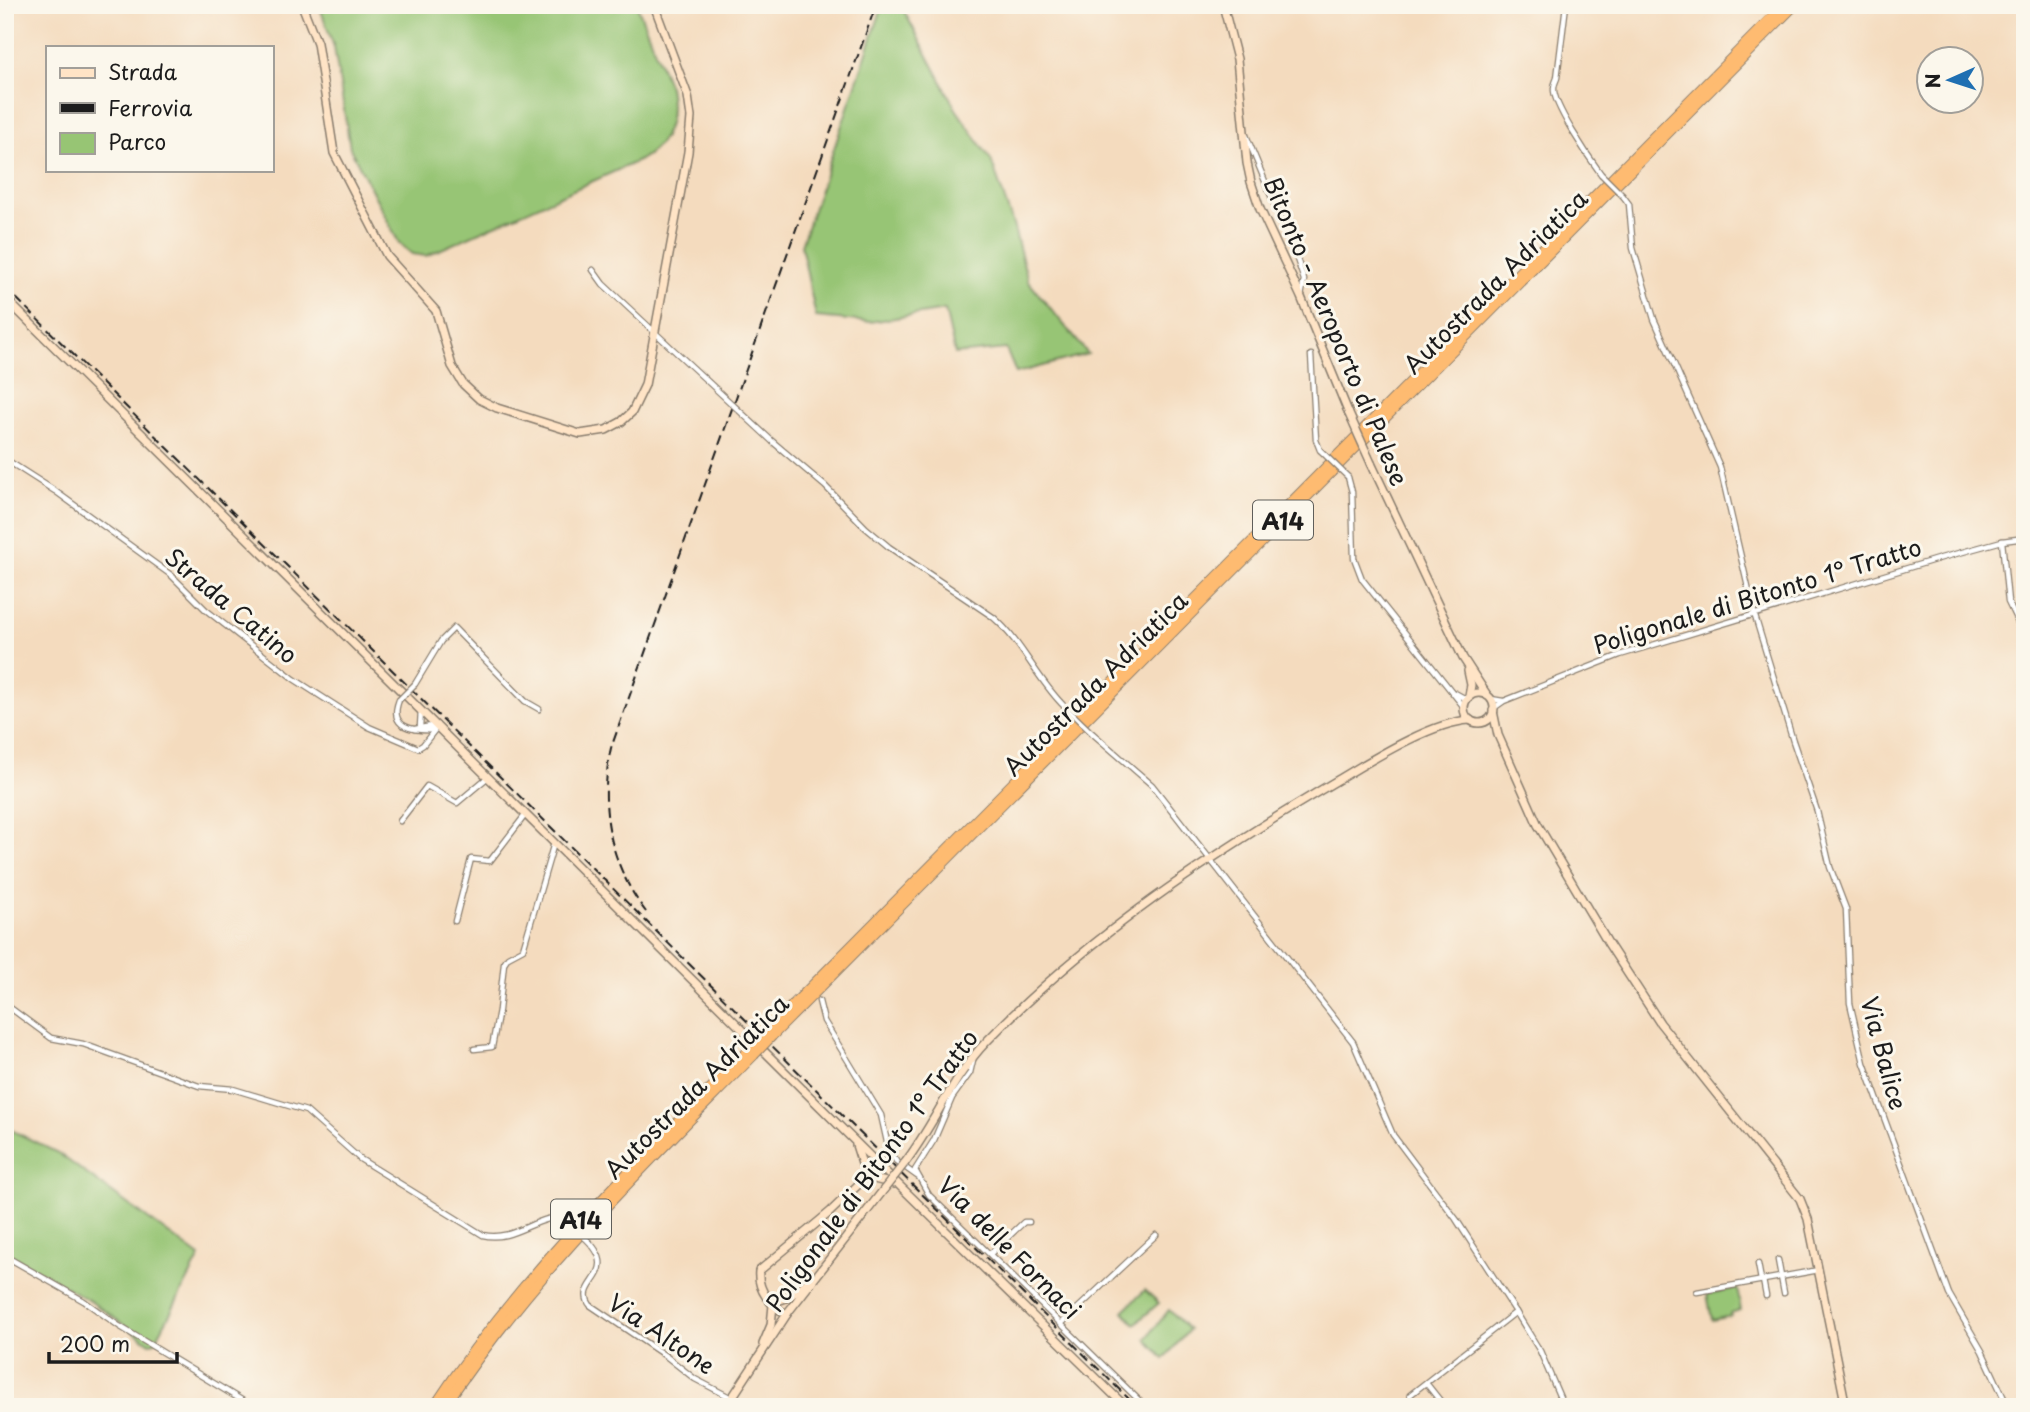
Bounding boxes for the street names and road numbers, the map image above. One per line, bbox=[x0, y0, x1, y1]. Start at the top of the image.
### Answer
street label: Bitonto - Aeroporto di Palese bbox=[1256, 171, 1418, 491]
street label: Autostrada Adriatica bbox=[1395, 181, 1595, 381]
road number: A14 bbox=[1253, 500, 1313, 540]
street label: Poligonale di Bitonto 1° Tratto bbox=[1589, 528, 1925, 662]
street label: Strada Catino bbox=[158, 539, 306, 671]
street label: Autostrada Adriatica bbox=[995, 583, 1195, 783]
street label: Autostrada Adriatica bbox=[596, 986, 796, 1186]
street label: Via Balice bbox=[1853, 992, 1917, 1114]
street label: Poligonale di Bitonto 1° Tratto bbox=[756, 1021, 986, 1319]
street label: Via delle Fornaci bbox=[930, 1167, 1090, 1327]
road number: A14 bbox=[551, 1200, 611, 1238]
street label: Via Altone bbox=[601, 1284, 723, 1382]

